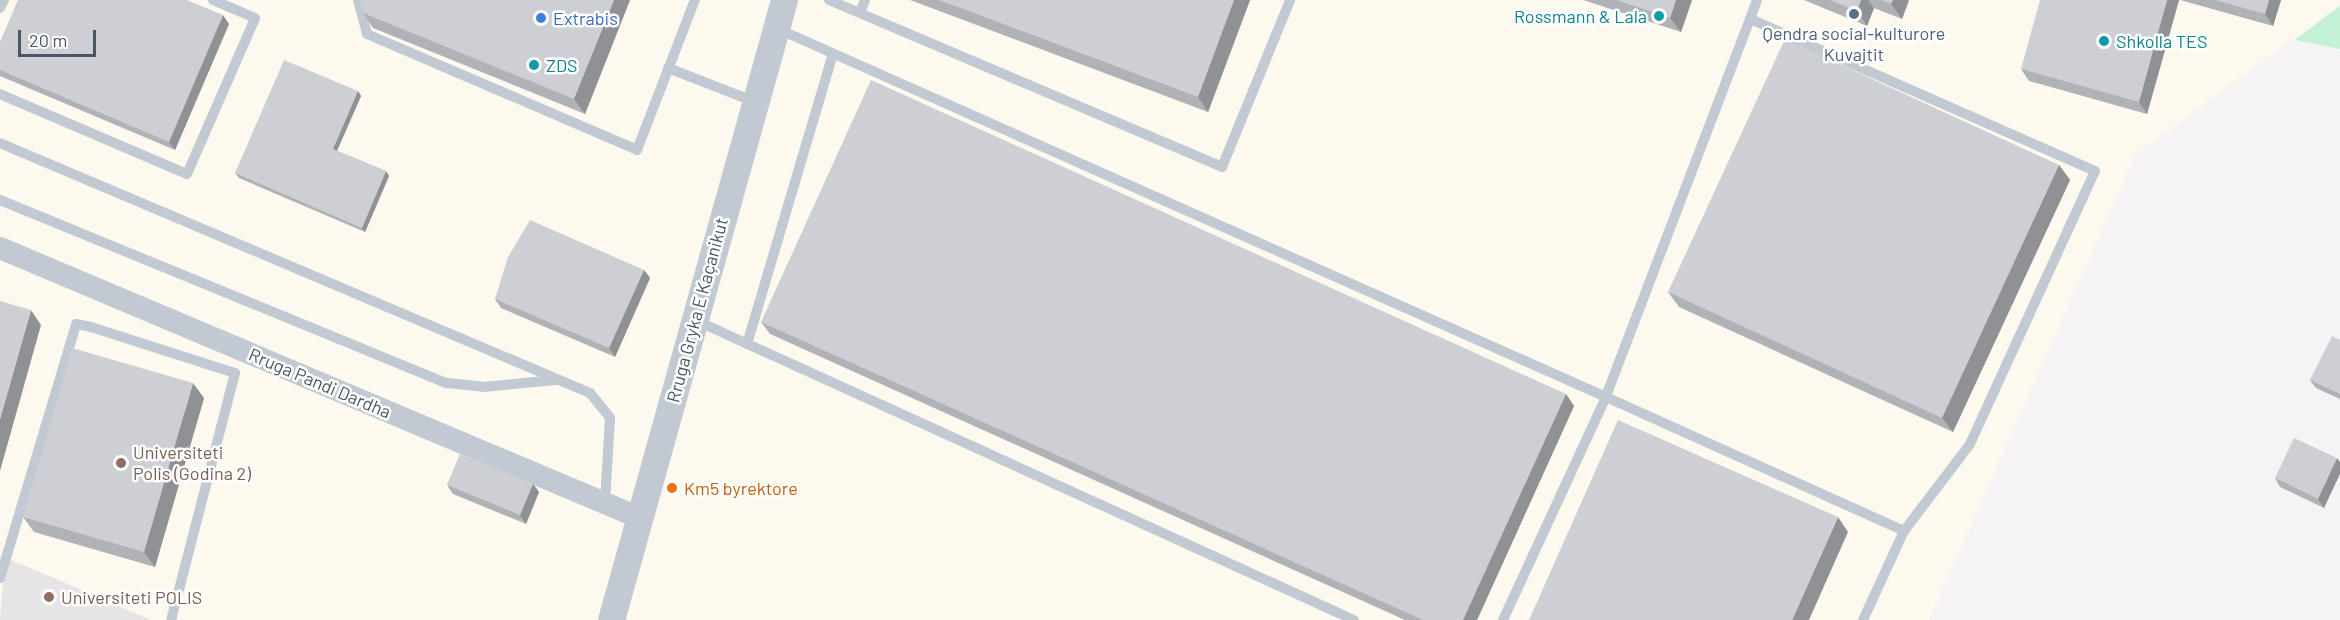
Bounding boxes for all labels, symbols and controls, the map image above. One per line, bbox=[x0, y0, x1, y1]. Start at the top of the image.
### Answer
place label: Rossmann & Lala bbox=[1514, 5, 1647, 27]
place label: Extrabis bbox=[553, 7, 618, 29]
marker: Qendra social-kulturore Kuvajtit bbox=[1847, 7, 1861, 21]
marker: Rossmann & Lala bbox=[1652, 9, 1666, 23]
marker: Extrabis bbox=[534, 11, 548, 25]
scale bar bbox=[21, 18, 99, 56]
place label: Qendra social-kulturore Kuvajtit bbox=[1763, 23, 1945, 66]
text: 20 m bbox=[29, 29, 67, 51]
place label: Shkolla TES bbox=[2116, 30, 2207, 52]
marker: Shkolla TES bbox=[2097, 34, 2111, 48]
place label: ZDS bbox=[546, 54, 578, 76]
marker: ZDS bbox=[527, 58, 541, 72]
street label: Rruga Gryka E Kaçanikut bbox=[662, 215, 732, 405]
street label: Rruga Pandi Dardha bbox=[246, 343, 394, 423]
place label: Universiteti Polis (Godina 2) bbox=[133, 442, 251, 484]
marker: Universiteti Polis (Godina 2) bbox=[114, 456, 128, 470]
place label: Km5 byrektore bbox=[684, 477, 798, 499]
marker: Km5 byrektore bbox=[665, 481, 679, 495]
place label: Universiteti POLIS bbox=[61, 586, 202, 608]
marker: Universiteti POLIS bbox=[42, 590, 56, 604]

